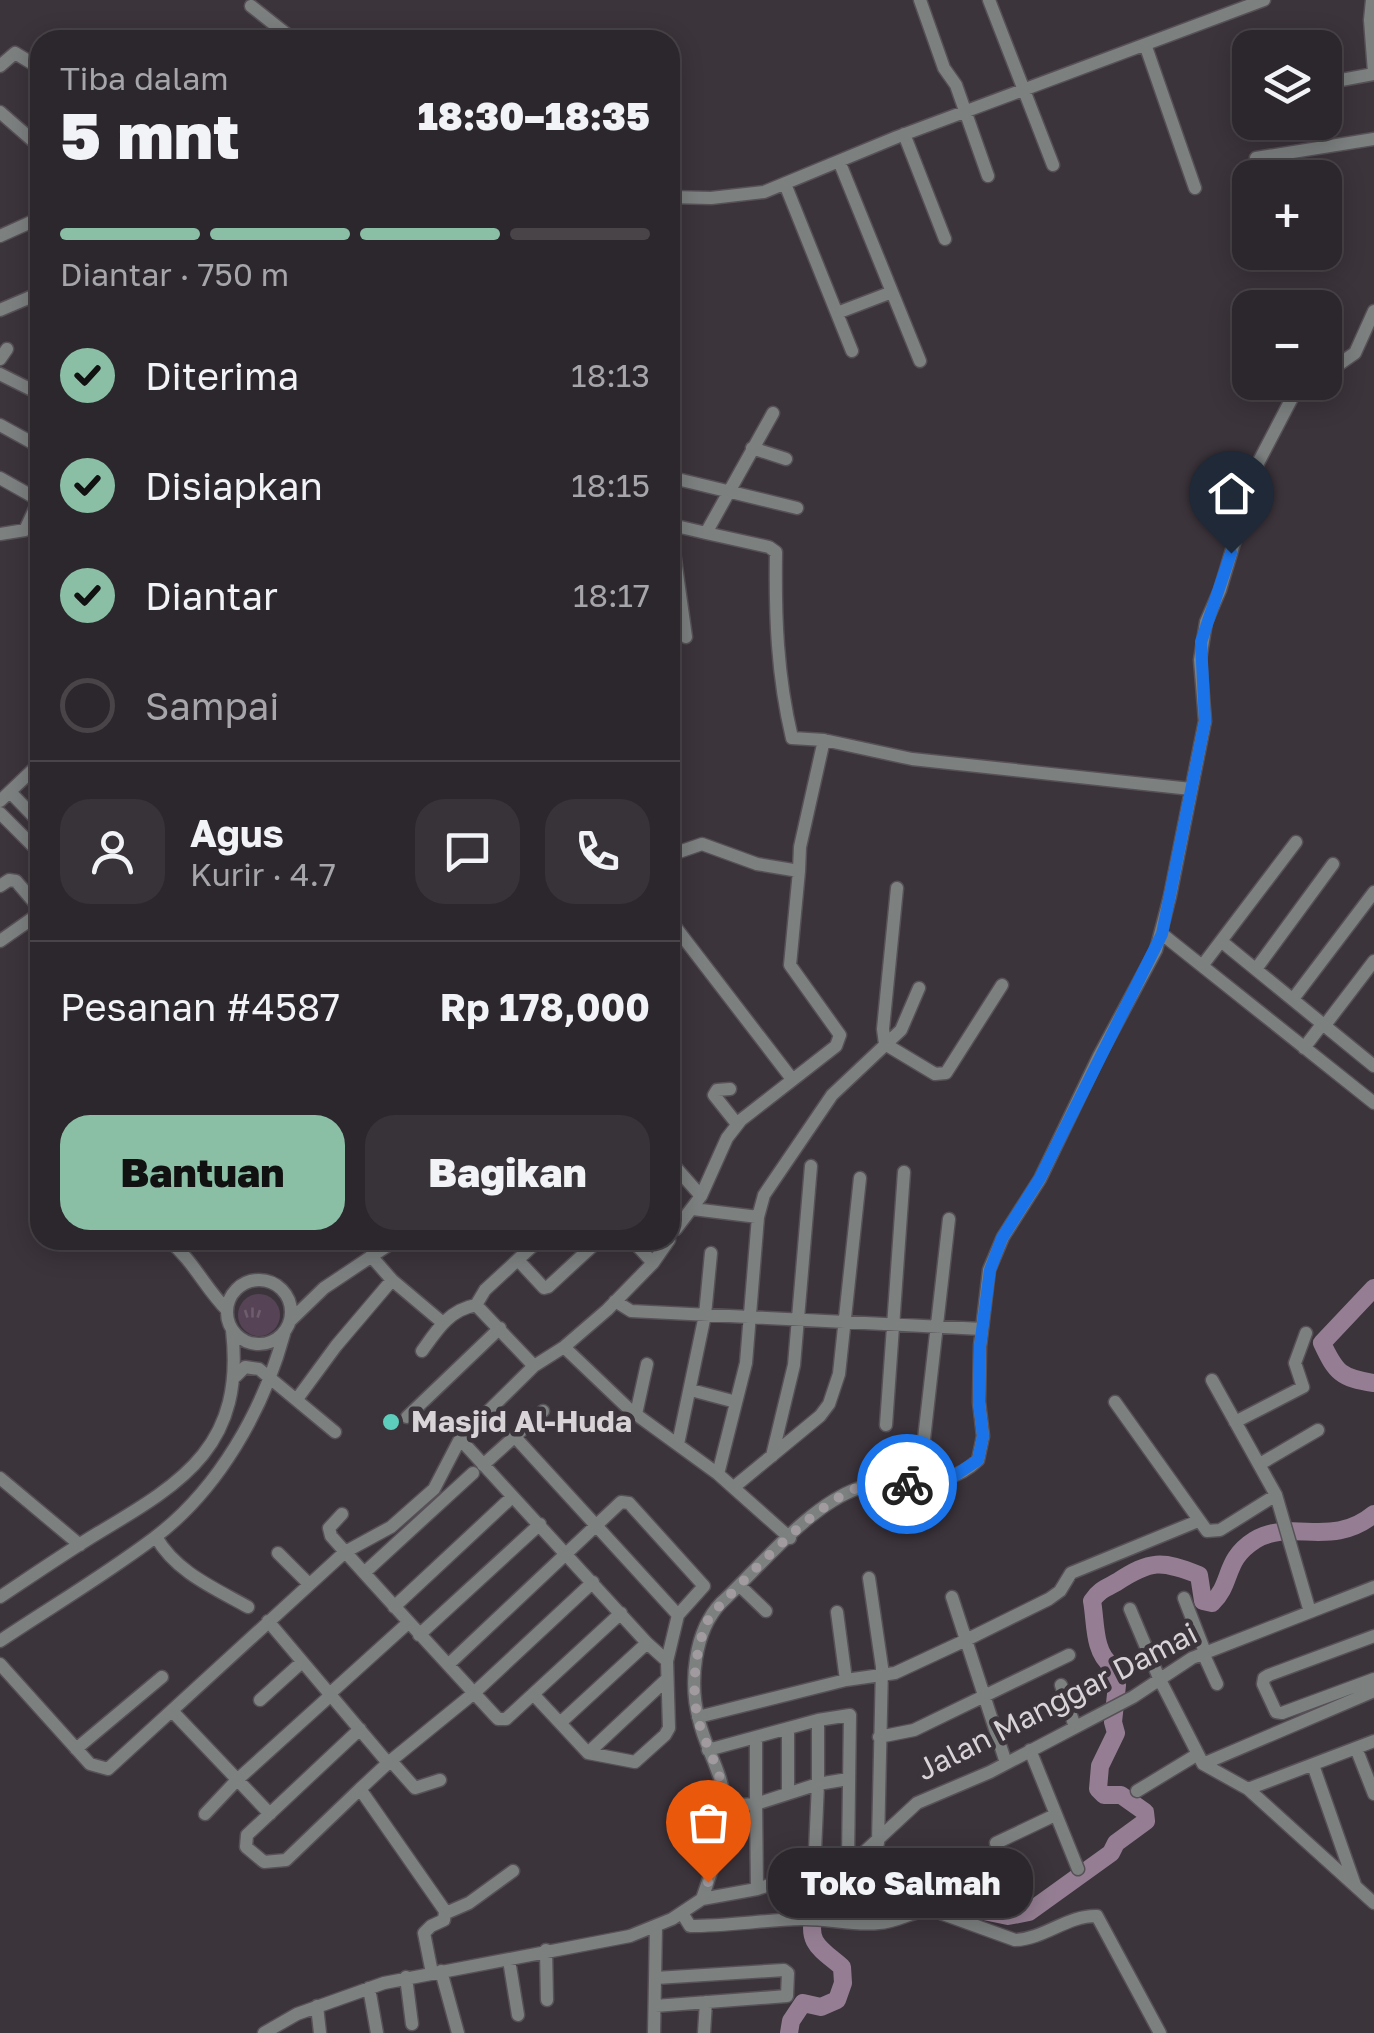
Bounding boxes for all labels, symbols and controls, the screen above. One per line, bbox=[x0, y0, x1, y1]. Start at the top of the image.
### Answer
map controls bbox=[1232, 30, 1342, 400]
button: layers bbox=[1232, 30, 1342, 140]
text: Tiba dalam bbox=[60, 59, 229, 97]
text: 18:30–18:35 bbox=[418, 93, 650, 138]
text: 5 mnt bbox=[60, 95, 240, 173]
button: + bbox=[1232, 160, 1342, 270]
text: Diantar · 750 m bbox=[60, 255, 289, 293]
button: − bbox=[1232, 290, 1342, 400]
icon: check bbox=[60, 348, 115, 403]
text: Diterima bbox=[145, 353, 299, 398]
text: 18:13 bbox=[571, 356, 650, 394]
pin bbox=[1189, 451, 1274, 554]
icon: check bbox=[60, 458, 115, 513]
text: Disiapkan bbox=[145, 463, 323, 508]
text: 18:15 bbox=[571, 466, 650, 504]
icon: home bbox=[1204, 466, 1259, 521]
icon: check bbox=[60, 568, 115, 623]
text: Diantar bbox=[145, 573, 278, 618]
text: 18:17 bbox=[573, 576, 650, 614]
text: Sampai bbox=[145, 683, 279, 728]
button: person bbox=[60, 799, 165, 904]
button: chat bbox=[415, 799, 520, 904]
button: phone bbox=[545, 799, 650, 904]
text: Agus bbox=[190, 810, 284, 855]
text: Kurir · 4.7 bbox=[190, 855, 336, 893]
text: Pesanan #4587 bbox=[60, 984, 340, 1029]
text: Rp 178,000 bbox=[440, 984, 650, 1029]
button: Bantuan bbox=[60, 1115, 345, 1230]
button: Bagikan bbox=[365, 1115, 650, 1230]
place label: Masjid Al-Huda bbox=[411, 1403, 632, 1439]
marker: Masjid Al-Huda bbox=[380, 1411, 402, 1433]
courier bbox=[857, 1434, 957, 1534]
icon: bike bbox=[880, 1457, 935, 1512]
street label: Jalan Manggar Damai bbox=[910, 1615, 1203, 1787]
pin bbox=[666, 1780, 751, 1883]
icon: bag bbox=[681, 1795, 736, 1850]
callout: Toko Salmah bbox=[768, 1847, 1033, 1917]
text: Toko Salmah bbox=[800, 1864, 1001, 1902]

